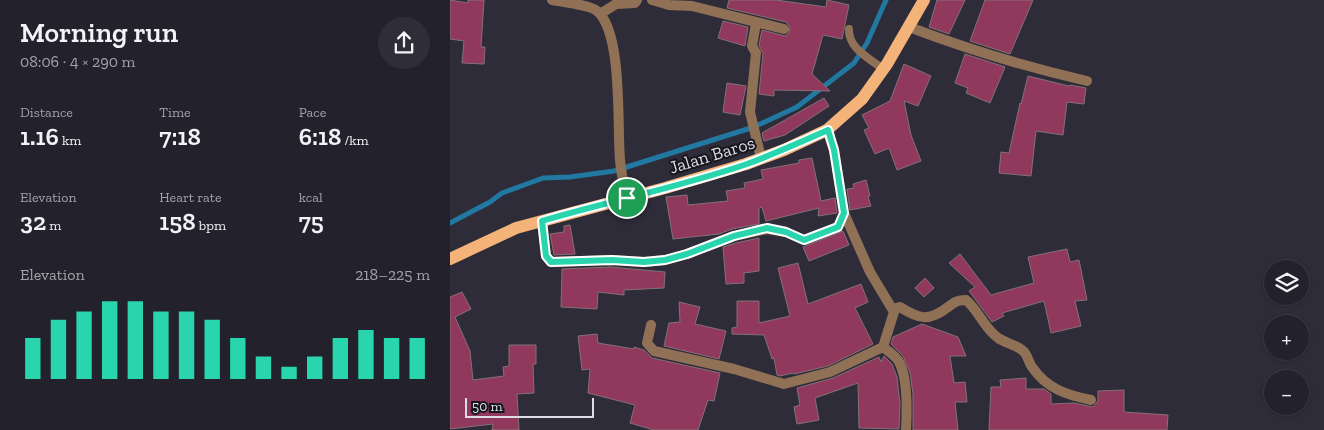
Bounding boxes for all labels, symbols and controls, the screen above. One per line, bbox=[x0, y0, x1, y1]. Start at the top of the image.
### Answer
text: Morning run bbox=[20, 16, 178, 49]
button: share bbox=[378, 17, 430, 69]
text: 08:06 · 4 × 290 m bbox=[20, 52, 135, 71]
text: Distance bbox=[20, 104, 73, 121]
text: Time bbox=[159, 104, 191, 121]
text: Pace bbox=[299, 104, 326, 121]
text: 1.16 bbox=[20, 121, 59, 151]
text: 7:18 bbox=[159, 121, 201, 151]
text: 6:18 bbox=[299, 121, 341, 151]
text: km bbox=[59, 132, 81, 149]
text: /km bbox=[341, 132, 369, 149]
street label: Jalan Baros bbox=[666, 132, 758, 178]
pin bbox=[606, 177, 648, 219]
icon: arrive bbox=[613, 184, 641, 212]
text: Elevation bbox=[20, 189, 77, 206]
text: Heart rate bbox=[159, 189, 222, 206]
text: kcal bbox=[299, 189, 323, 206]
text: 32 bbox=[20, 206, 46, 236]
text: 158 bbox=[159, 206, 196, 236]
text: 75 bbox=[299, 206, 324, 236]
text: m bbox=[46, 217, 61, 234]
text: bpm bbox=[196, 217, 226, 234]
map controls bbox=[1264, 260, 1309, 415]
button: layers bbox=[1264, 260, 1309, 305]
text: Elevation bbox=[20, 265, 85, 284]
text: 218–225 m bbox=[355, 265, 430, 284]
button: + bbox=[1264, 315, 1309, 360]
button: − bbox=[1264, 370, 1309, 415]
scale bar bbox=[465, 395, 594, 418]
text: 50 m bbox=[472, 398, 503, 415]

